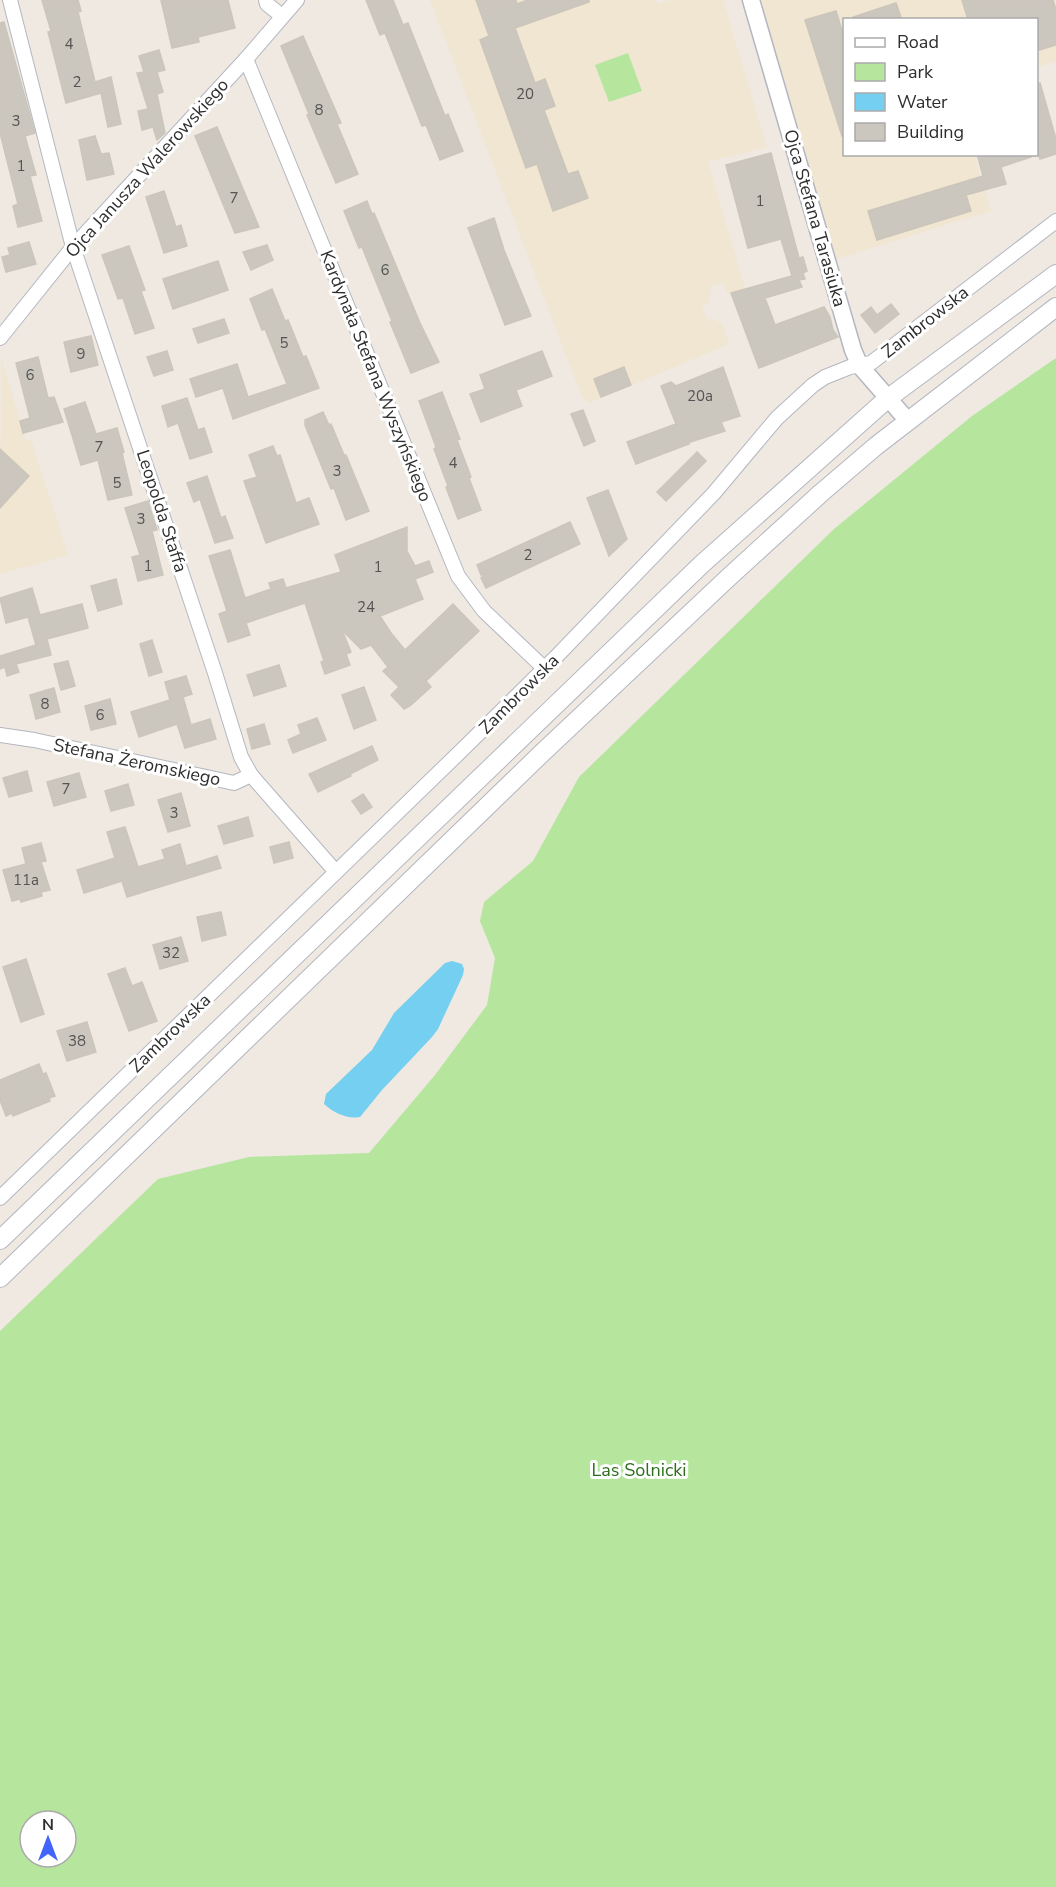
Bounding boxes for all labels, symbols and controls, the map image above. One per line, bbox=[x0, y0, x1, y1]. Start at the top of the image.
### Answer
legend bbox=[843, 18, 1038, 156]
text: Road bbox=[897, 30, 939, 54]
house number: 4 bbox=[64, 34, 74, 54]
text: Park bbox=[897, 60, 934, 84]
house number: 2 bbox=[72, 72, 82, 92]
street label: Ojca Janusza Walerowskiego bbox=[60, 73, 234, 263]
house number: 20 bbox=[516, 84, 534, 104]
text: Water bbox=[897, 90, 948, 114]
house number: 8 bbox=[314, 100, 324, 120]
house number: 3 bbox=[11, 111, 21, 131]
text: Building bbox=[897, 120, 964, 144]
street label: Ojca Stefana Tarasiuka bbox=[778, 127, 852, 309]
house number: 1 bbox=[16, 156, 26, 176]
house number: 7 bbox=[229, 188, 239, 208]
house number: 1 bbox=[755, 191, 765, 211]
street label: Kardynała Stefana Wyszyńskiego bbox=[314, 247, 438, 505]
house number: 6 bbox=[380, 260, 390, 280]
street label: Zambrowska bbox=[877, 280, 973, 364]
house number: 5 bbox=[279, 333, 289, 353]
house number: 9 bbox=[76, 344, 86, 364]
house number: 6 bbox=[25, 365, 35, 385]
house number: 20a bbox=[687, 386, 713, 406]
house number: 7 bbox=[94, 437, 104, 457]
street label: Leopolda Staffa bbox=[131, 447, 193, 575]
house number: 4 bbox=[448, 453, 458, 473]
house number: 3 bbox=[332, 461, 342, 481]
house number: 5 bbox=[112, 473, 122, 493]
house number: 3 bbox=[136, 509, 146, 529]
house number: 2 bbox=[523, 545, 533, 565]
house number: 1 bbox=[143, 556, 153, 576]
house number: 1 bbox=[373, 557, 383, 577]
house number: 24 bbox=[357, 597, 375, 617]
street label: Zambrowska bbox=[474, 649, 564, 739]
house number: 8 bbox=[40, 694, 50, 714]
house number: 6 bbox=[95, 705, 105, 725]
street label: Stefana Żeromskiego bbox=[51, 733, 223, 791]
house number: 7 bbox=[61, 779, 71, 799]
house number: 3 bbox=[169, 803, 179, 823]
house number: 11a bbox=[13, 870, 39, 890]
house number: 32 bbox=[162, 943, 180, 963]
street label: Zambrowska bbox=[124, 988, 216, 1078]
house number: 38 bbox=[68, 1031, 86, 1051]
park label: Las Solnicki bbox=[592, 1458, 686, 1482]
north arrow bbox=[18, 1809, 78, 1869]
text: N bbox=[42, 1814, 54, 1836]

